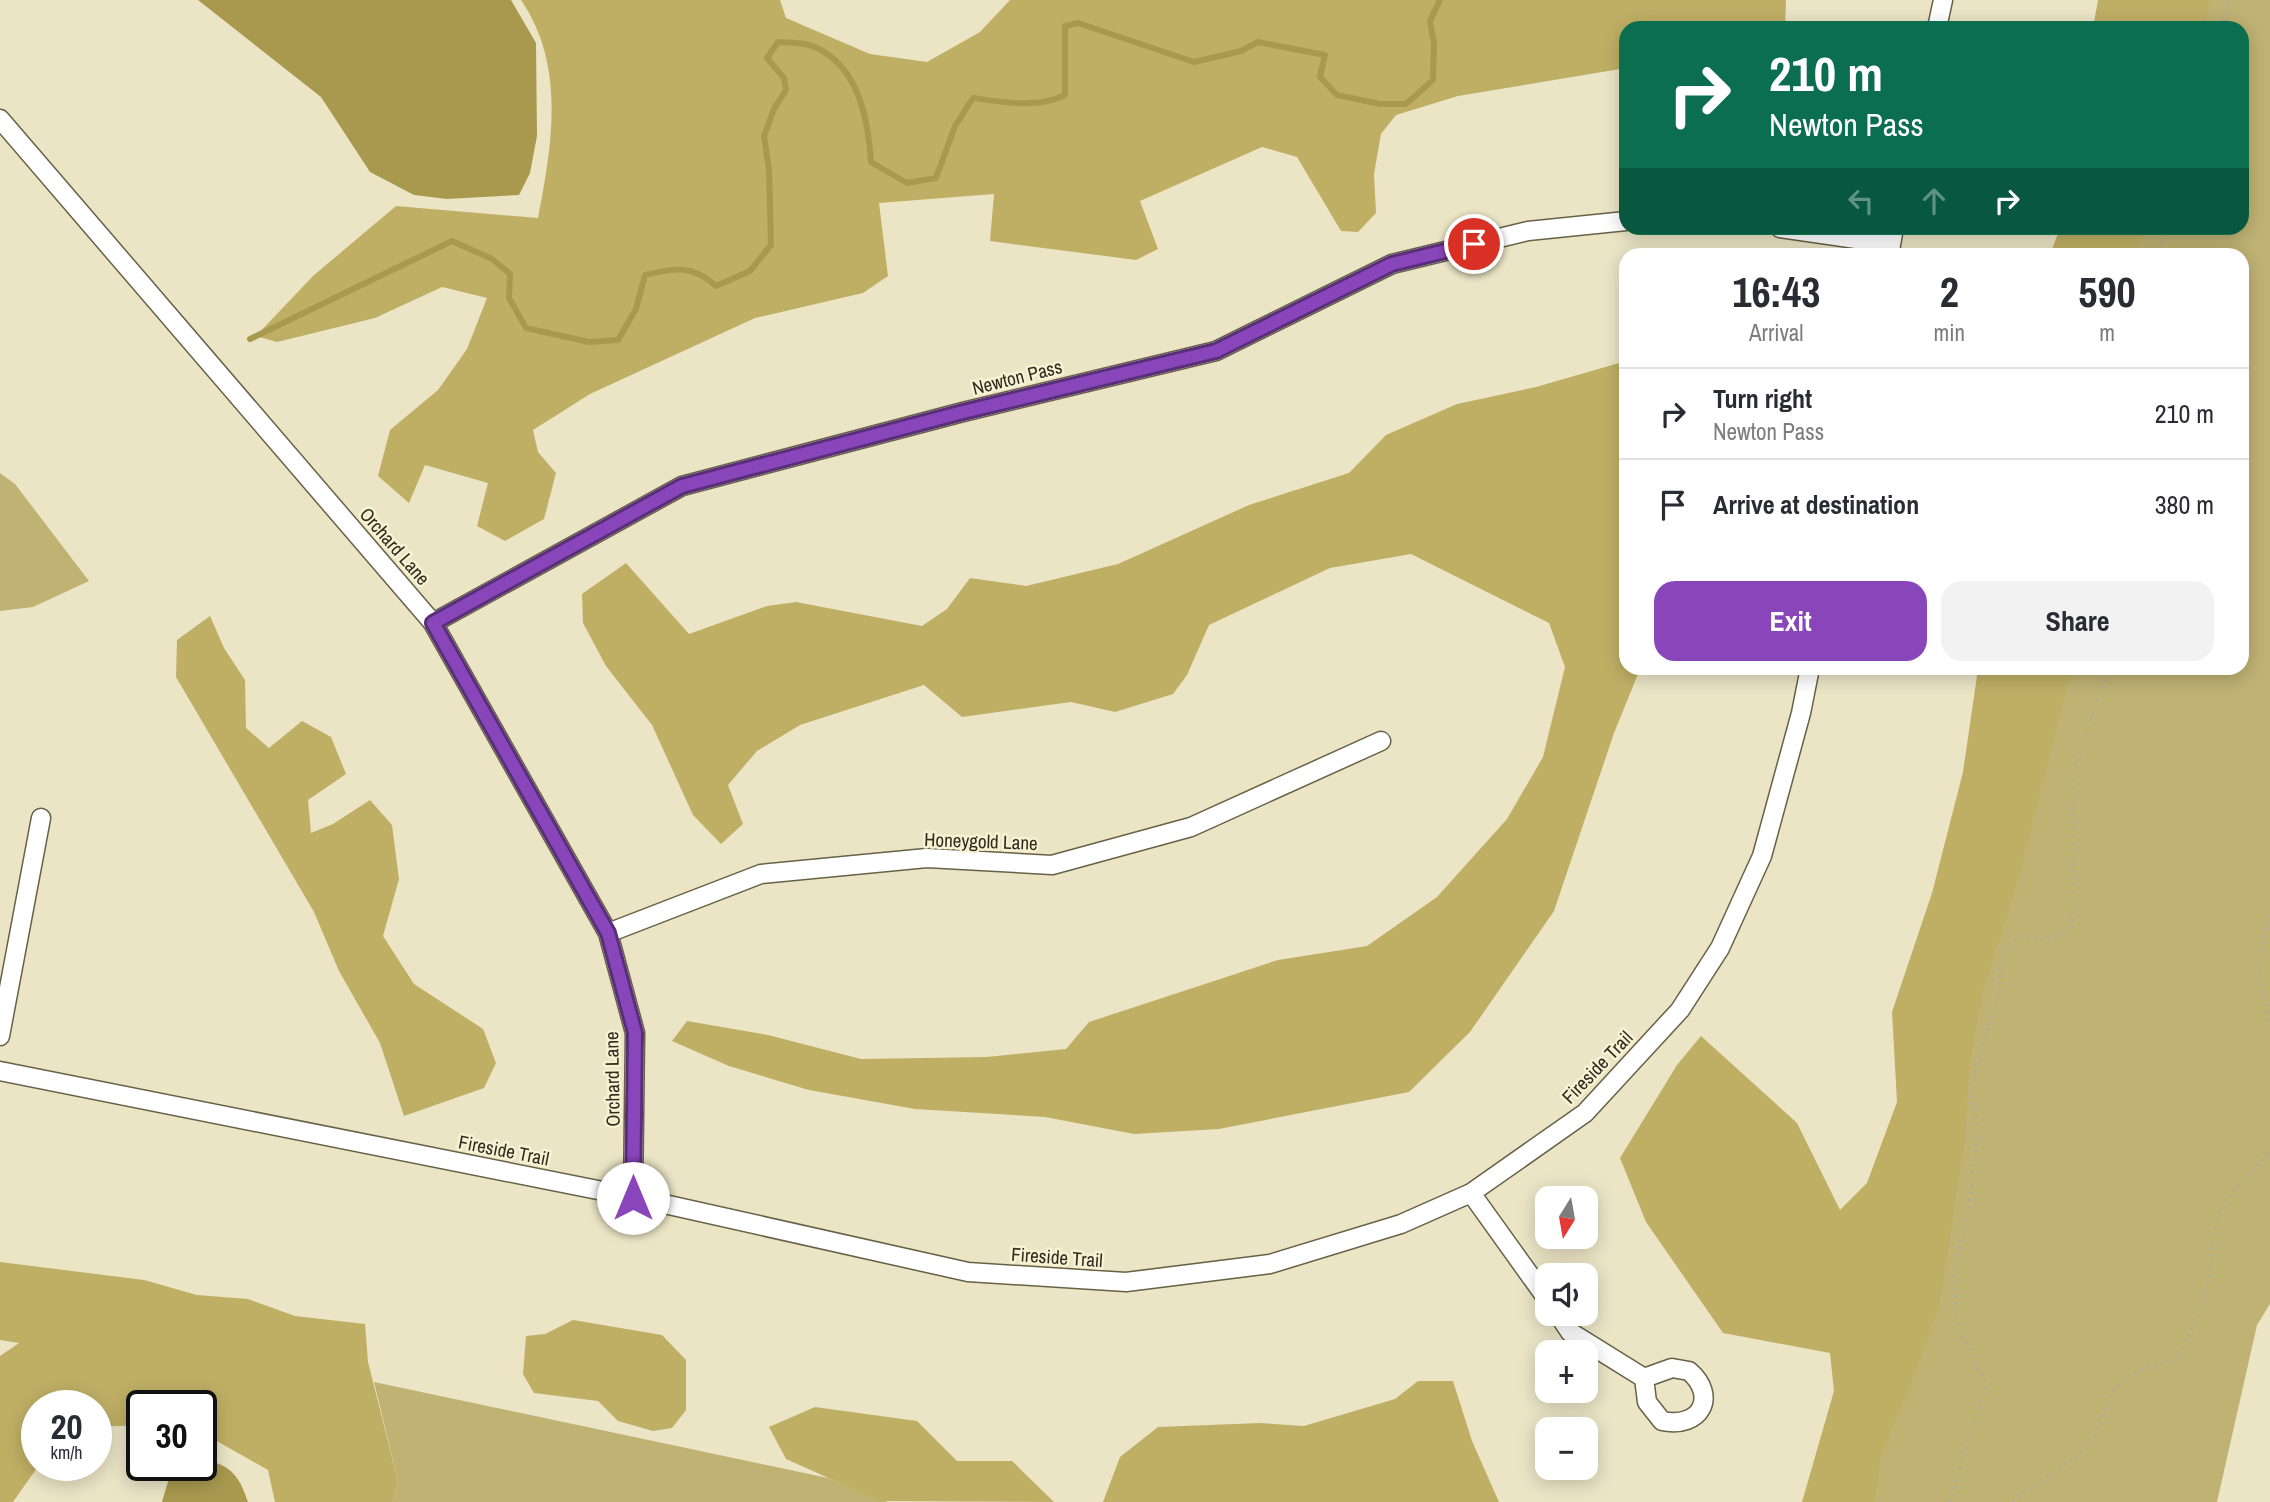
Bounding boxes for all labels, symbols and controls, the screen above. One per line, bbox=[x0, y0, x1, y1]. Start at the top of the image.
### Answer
text: 210 m bbox=[1769, 40, 1883, 106]
icon: right bbox=[1654, 49, 1745, 140]
text: Newton Pass bbox=[1769, 103, 1924, 146]
icon: left bbox=[1842, 182, 1880, 220]
icon: ahead bbox=[1915, 182, 1953, 220]
icon: right bbox=[1988, 182, 2026, 220]
pin bbox=[1444, 214, 1504, 274]
icon: arrive bbox=[1455, 225, 1493, 263]
text: 16:43 bbox=[1732, 264, 1820, 320]
text: 2 bbox=[1940, 264, 1959, 320]
text: 590 bbox=[2078, 264, 2136, 320]
text: Arrival bbox=[1749, 317, 1804, 348]
text: min bbox=[1934, 317, 1965, 348]
text: m bbox=[2099, 317, 2115, 348]
street label: Newton Pass bbox=[969, 353, 1065, 401]
text: Turn right bbox=[1713, 381, 1812, 416]
icon: right bbox=[1654, 395, 1692, 433]
text: 210 m bbox=[2155, 396, 2214, 431]
text: Newton Pass bbox=[1713, 416, 1824, 447]
icon: arrive bbox=[1654, 486, 1692, 524]
text: Arrive at destination bbox=[1713, 487, 1919, 522]
text: 380 m bbox=[2155, 487, 2214, 522]
street label: Orchard Lane bbox=[354, 502, 436, 590]
button: Exit bbox=[1654, 581, 1927, 661]
button: Share bbox=[1941, 581, 2214, 661]
street label: Honeygold Lane bbox=[924, 826, 1038, 856]
street label: Fireside Trail bbox=[1556, 1025, 1638, 1109]
street label: Orchard Lane bbox=[598, 1031, 626, 1127]
street label: Fireside Trail bbox=[456, 1128, 552, 1172]
position arrow bbox=[596, 1161, 670, 1235]
north arrow bbox=[1535, 1186, 1598, 1250]
map controls bbox=[1535, 1186, 1598, 1480]
street label: Fireside Trail bbox=[1010, 1241, 1104, 1273]
button: sound bbox=[1535, 1263, 1598, 1326]
button: + bbox=[1535, 1340, 1598, 1403]
speed limit sign: 30 bbox=[126, 1390, 217, 1481]
text: 20 bbox=[51, 1403, 82, 1450]
button: − bbox=[1535, 1417, 1598, 1480]
text: km/h bbox=[51, 1440, 83, 1465]

